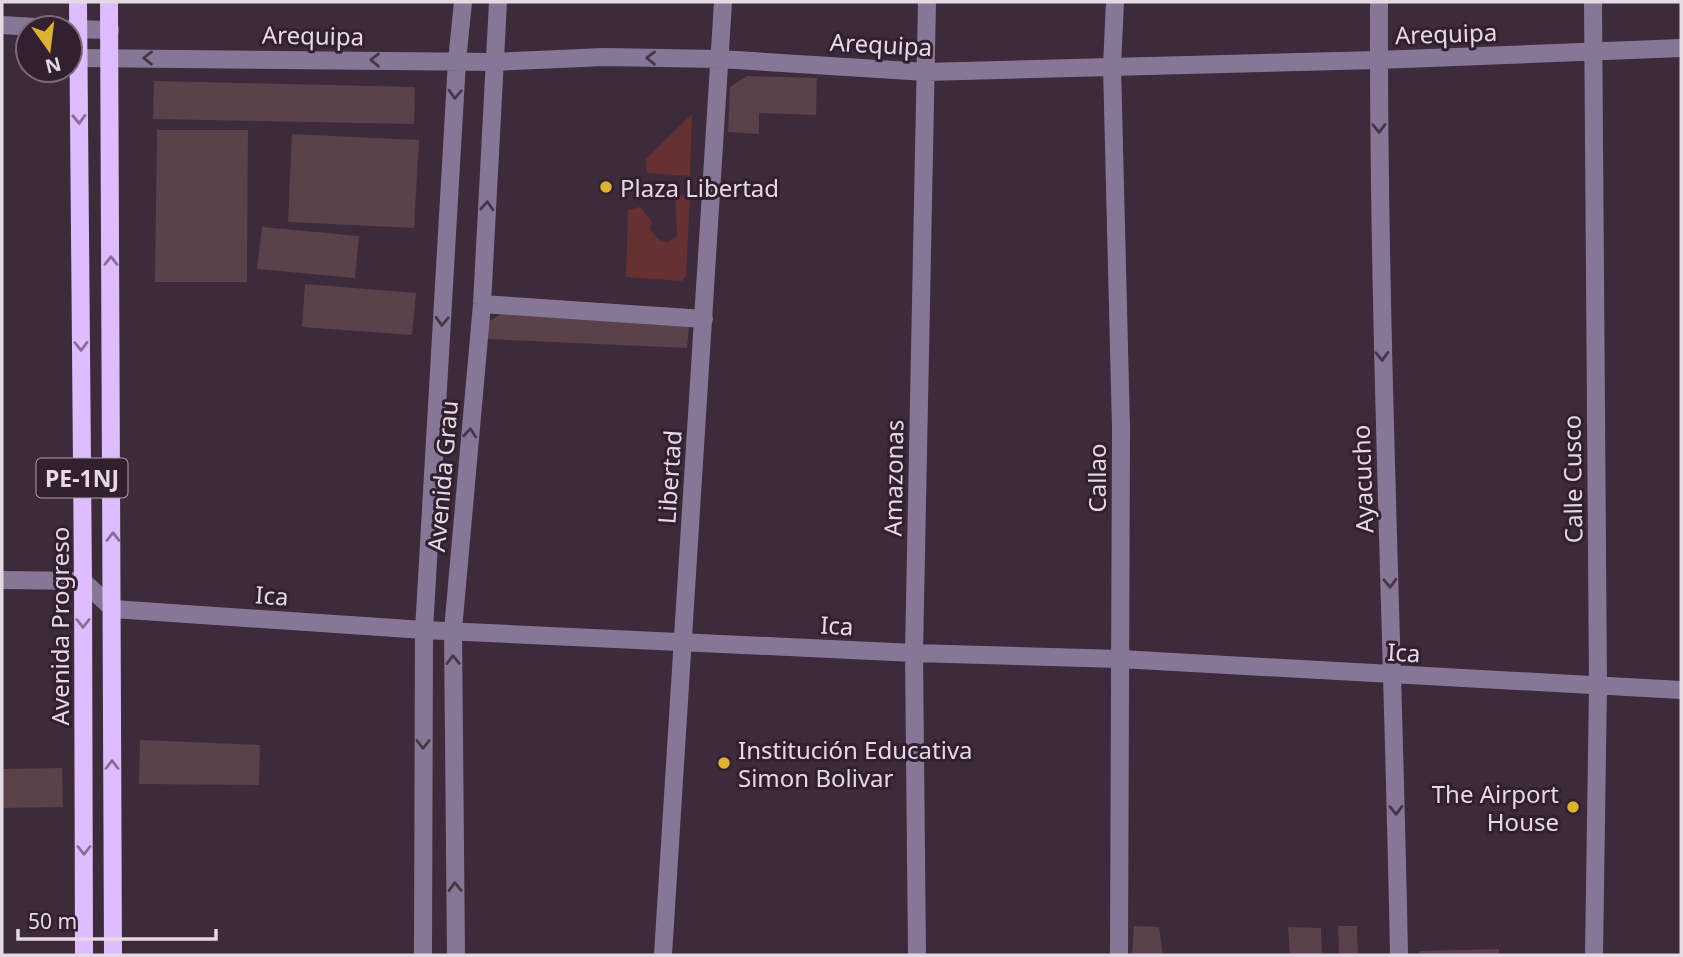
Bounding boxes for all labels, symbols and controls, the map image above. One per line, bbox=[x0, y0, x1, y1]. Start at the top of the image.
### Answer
north arrow bbox=[14, 14, 84, 84]
street label: Arequipa bbox=[1394, 15, 1498, 51]
street label: Arequipa bbox=[262, 18, 364, 52]
street label: Arequipa bbox=[829, 25, 933, 63]
one-way arrow bbox=[646, 50, 656, 66]
text: N bbox=[42, 51, 64, 80]
one-way arrow bbox=[142, 51, 153, 66]
one-way arrow bbox=[369, 53, 380, 68]
one-way arrow bbox=[448, 89, 463, 100]
one-way arrow bbox=[71, 114, 87, 125]
one-way arrow bbox=[1371, 123, 1387, 134]
place label: Plaza Libertad bbox=[620, 171, 779, 204]
marker: Plaza Libertad bbox=[598, 179, 614, 195]
one-way arrow bbox=[479, 200, 494, 211]
one-way arrow bbox=[103, 255, 119, 265]
one-way arrow bbox=[434, 316, 449, 327]
one-way arrow bbox=[73, 342, 89, 352]
one-way arrow bbox=[1375, 350, 1390, 361]
street label: Avenida Grau bbox=[419, 399, 465, 553]
street label: Calle Cusco bbox=[1554, 415, 1590, 543]
street label: Amazonas bbox=[875, 419, 911, 537]
street label: Ayacucho bbox=[1344, 424, 1380, 534]
one-way arrow bbox=[462, 427, 477, 438]
street label: Libertad bbox=[649, 429, 689, 525]
street label: Callao bbox=[1080, 444, 1113, 513]
road number: PE-1NJ bbox=[36, 458, 128, 498]
street label: Avenida Progreso bbox=[43, 527, 76, 725]
one-way arrow bbox=[105, 531, 121, 542]
street label: Ica bbox=[254, 577, 290, 613]
one-way arrow bbox=[1383, 578, 1398, 589]
street label: Ica bbox=[820, 608, 854, 642]
one-way arrow bbox=[75, 618, 91, 629]
street label: Ica bbox=[1387, 635, 1421, 669]
one-way arrow bbox=[445, 654, 461, 664]
place label: Institución Educativa Simon Bolivar bbox=[738, 733, 973, 794]
one-way arrow bbox=[415, 739, 431, 750]
marker: Institución Educativa Simon Bolivar bbox=[716, 755, 732, 771]
one-way arrow bbox=[104, 759, 120, 769]
place label: The Airport House bbox=[1432, 777, 1559, 838]
marker: The Airport House bbox=[1565, 799, 1581, 815]
one-way arrow bbox=[1388, 806, 1404, 816]
one-way arrow bbox=[76, 846, 92, 856]
one-way arrow bbox=[447, 881, 463, 892]
scale bar bbox=[18, 898, 215, 942]
text: 50 m bbox=[28, 907, 77, 935]

